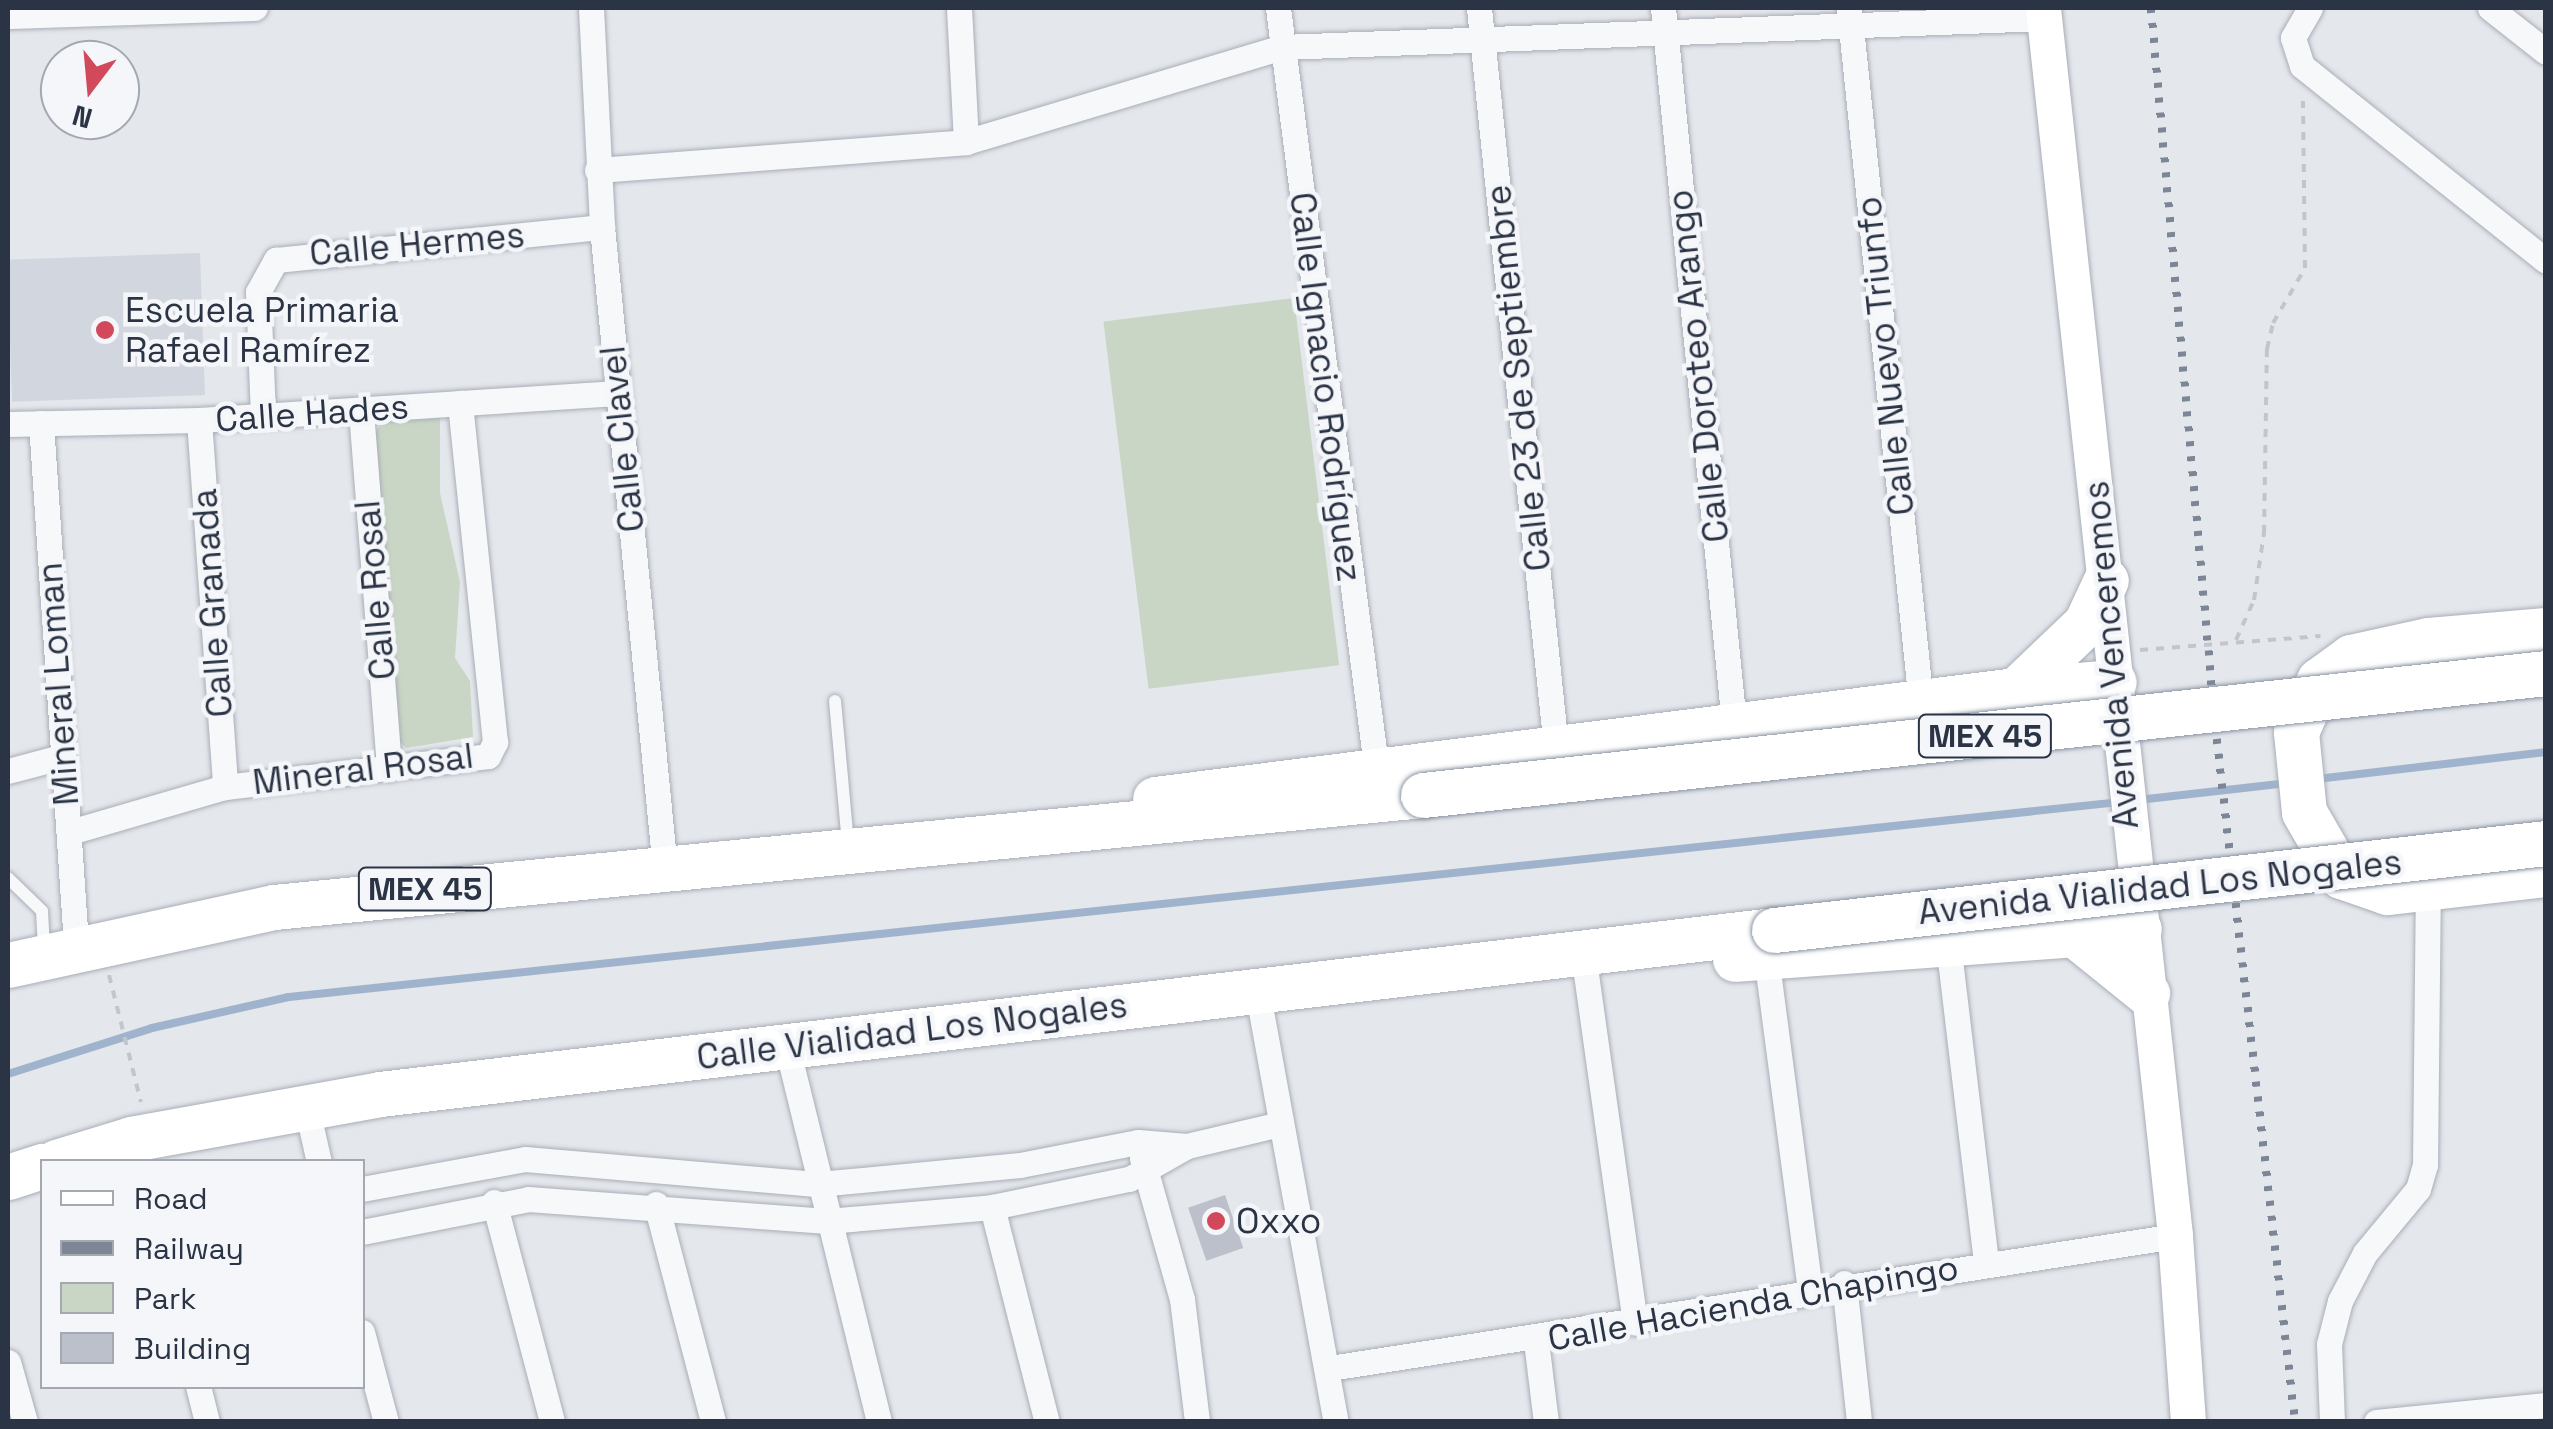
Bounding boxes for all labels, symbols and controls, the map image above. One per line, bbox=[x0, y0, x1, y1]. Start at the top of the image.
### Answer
north arrow bbox=[40, 40, 140, 140]
text: N bbox=[68, 97, 96, 137]
street label: Calle 23 de Septiembre bbox=[1477, 183, 1559, 573]
street label: Calle Doroteo Arango bbox=[1659, 187, 1737, 545]
street label: Calle Ignacio Rodríguez bbox=[1281, 190, 1371, 584]
street label: Calle Nuevo Triunfo bbox=[1847, 194, 1923, 518]
street label: Calle Hermes bbox=[308, 214, 526, 274]
place label: Escuela Primaria Rafael Ramírez bbox=[125, 289, 399, 371]
marker: Escuela Primaria Rafael Ramírez bbox=[94, 319, 116, 341]
street label: Calle Clavel bbox=[591, 344, 653, 534]
street label: Calle Hades bbox=[214, 385, 410, 441]
street label: Avenida Venceremos bbox=[2075, 479, 2147, 831]
street label: Calle Granada bbox=[183, 487, 241, 719]
street label: Calle Rosal bbox=[346, 498, 404, 682]
street label: Mineral Loman bbox=[29, 561, 87, 807]
road number: MEX 45 bbox=[1918, 709, 2052, 763]
street label: Mineral Rosal bbox=[250, 735, 476, 803]
street label: Avenida Vialidad Los Nogales bbox=[1916, 841, 2404, 933]
road number: MEX 45 bbox=[358, 862, 492, 916]
street label: Calle Vialidad Los Nogales bbox=[694, 984, 1130, 1078]
legend bbox=[40, 1159, 365, 1389]
text: Road bbox=[134, 1179, 208, 1218]
place label: Oxxo bbox=[1236, 1200, 1321, 1242]
marker: Oxxo bbox=[1205, 1210, 1227, 1232]
text: Railway bbox=[134, 1229, 244, 1268]
street label: Calle Hacienda Chapingo bbox=[1544, 1246, 1962, 1360]
text: Park bbox=[134, 1279, 196, 1318]
text: Building bbox=[134, 1329, 251, 1368]

